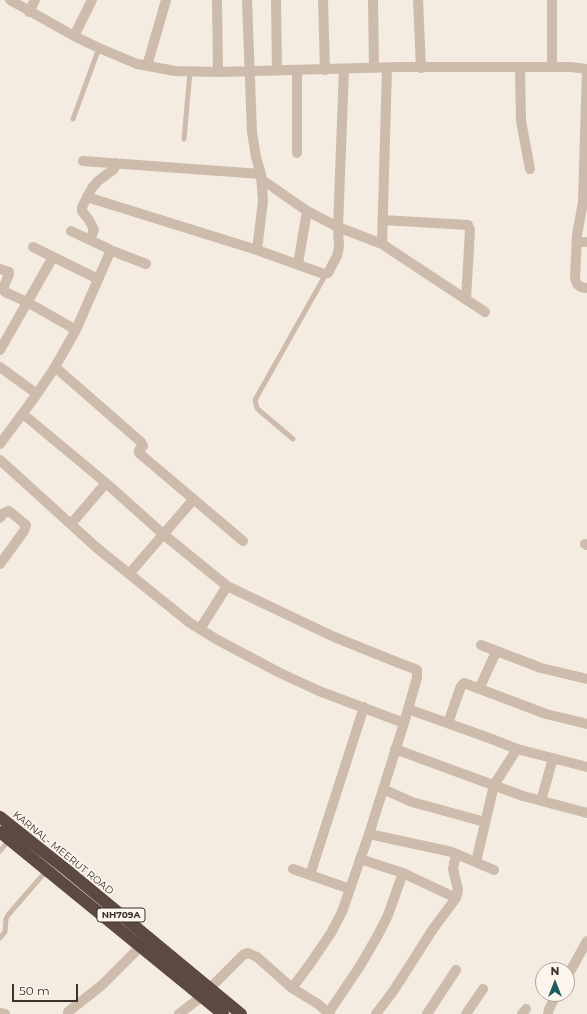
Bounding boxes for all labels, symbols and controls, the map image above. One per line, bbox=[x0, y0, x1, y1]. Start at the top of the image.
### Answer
street label: KARNAL- MEERUT ROAD bbox=[10, 809, 116, 897]
road number: NH709A bbox=[97, 908, 145, 922]
north arrow bbox=[535, 962, 575, 1002]
text: N bbox=[551, 964, 559, 978]
scale bar bbox=[14, 976, 80, 1002]
text: 50 m bbox=[19, 983, 50, 998]

